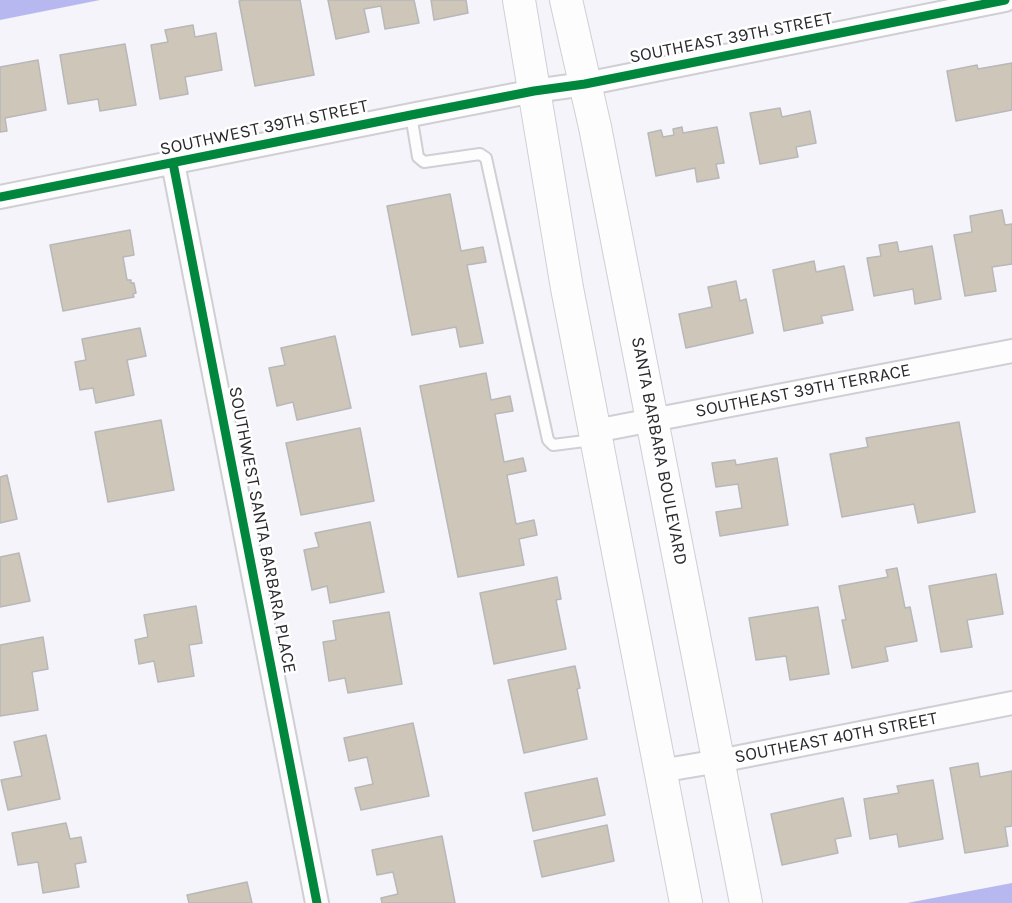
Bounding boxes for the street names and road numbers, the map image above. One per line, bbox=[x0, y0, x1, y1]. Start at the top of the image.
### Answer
street label: SOUTHEAST 39TH STREET bbox=[628, 8, 834, 68]
street label: SOUTHWEST 39TH STREET bbox=[158, 95, 370, 161]
street label: SANTA BARBARA BOULEVARD bbox=[626, 335, 692, 567]
street label: SOUTHEAST 39TH TERRACE bbox=[693, 360, 913, 422]
street label: SOUTHWEST SANTA BARBARA PLACE bbox=[224, 385, 300, 675]
street label: SOUTHEAST 40TH STREET bbox=[733, 708, 939, 768]

